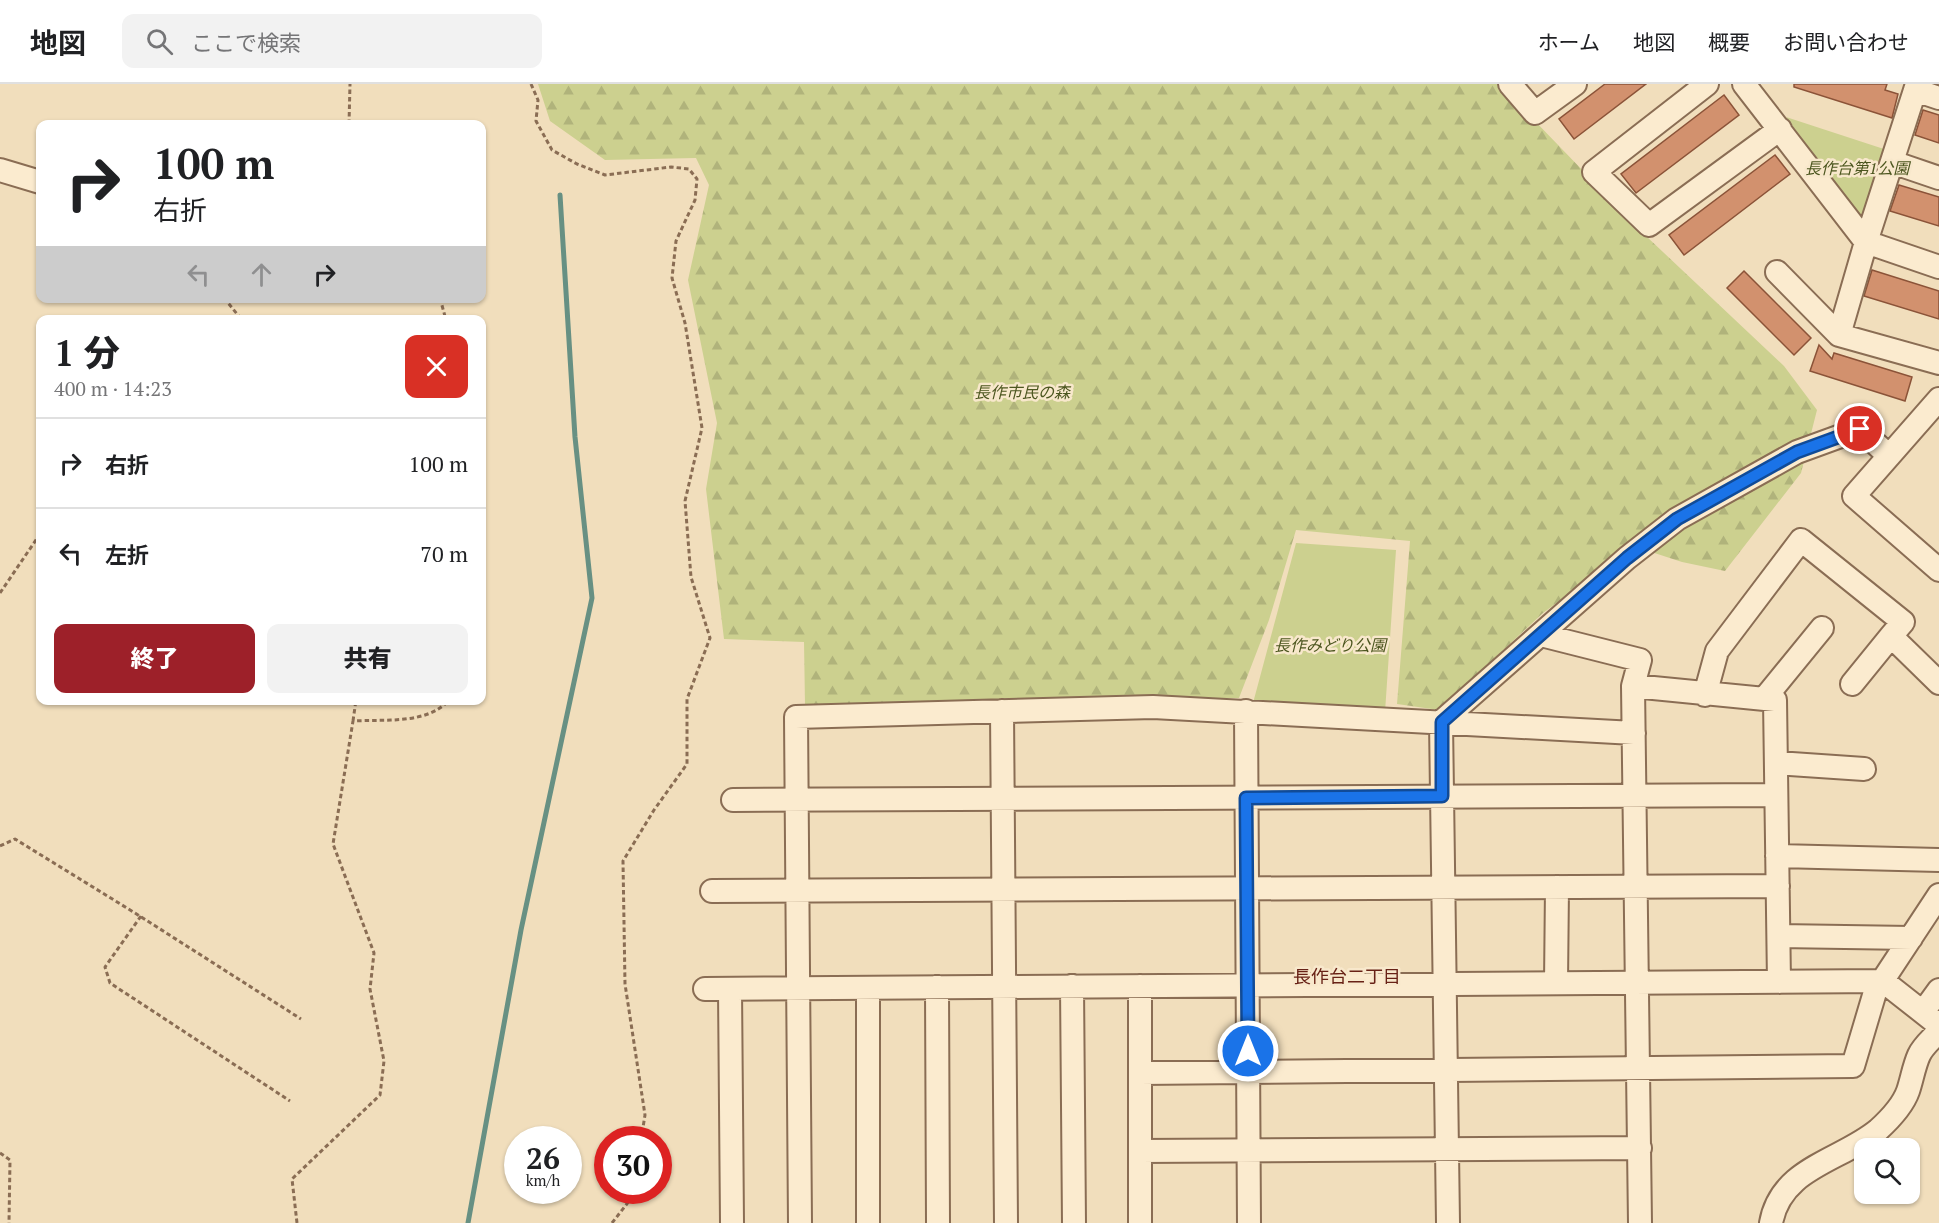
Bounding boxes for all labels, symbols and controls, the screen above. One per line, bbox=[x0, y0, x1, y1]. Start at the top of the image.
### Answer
search box bbox=[122, 14, 542, 68]
text: 地図 bbox=[30, 24, 86, 61]
icon: search bbox=[143, 25, 176, 58]
text: ここで検索 bbox=[191, 28, 301, 57]
text: ホーム bbox=[1538, 28, 1600, 56]
text: 地図 bbox=[1633, 28, 1675, 56]
text: 概要 bbox=[1708, 28, 1750, 56]
text: お問い合わせ bbox=[1783, 28, 1909, 56]
text: 100 m bbox=[153, 135, 274, 191]
icon: right bbox=[54, 144, 132, 222]
park label: 長作台第1公園 bbox=[1805, 157, 1911, 179]
text: 右折 bbox=[153, 192, 207, 228]
icon: left bbox=[182, 258, 215, 291]
icon: ahead bbox=[245, 258, 278, 291]
icon: right bbox=[308, 258, 341, 291]
text: 1 分 bbox=[54, 329, 120, 376]
button: close bbox=[405, 335, 468, 398]
text: 400 m · 14:23 bbox=[54, 375, 172, 402]
park label: 長作市民の森 bbox=[974, 381, 1072, 403]
pin bbox=[1834, 403, 1885, 454]
icon: arrive bbox=[1843, 412, 1876, 445]
icon: right bbox=[54, 447, 87, 480]
text: 100 m bbox=[408, 449, 468, 478]
text: 右折 bbox=[105, 450, 149, 479]
icon: left bbox=[54, 537, 87, 570]
text: 70 m bbox=[420, 539, 468, 568]
text: 左折 bbox=[105, 540, 149, 569]
button: 終了 bbox=[54, 624, 255, 693]
button: 共有 bbox=[267, 624, 468, 693]
park label: 長作みどり公園 bbox=[1274, 634, 1388, 656]
district label: 長作台二丁目 bbox=[1293, 964, 1401, 988]
position arrow bbox=[1216, 1019, 1280, 1083]
speed limit sign: 30 bbox=[594, 1126, 672, 1204]
text: 26 bbox=[526, 1138, 560, 1178]
map controls bbox=[1854, 1138, 1920, 1204]
button: search bbox=[1854, 1138, 1920, 1204]
text: km/h bbox=[526, 1170, 560, 1190]

